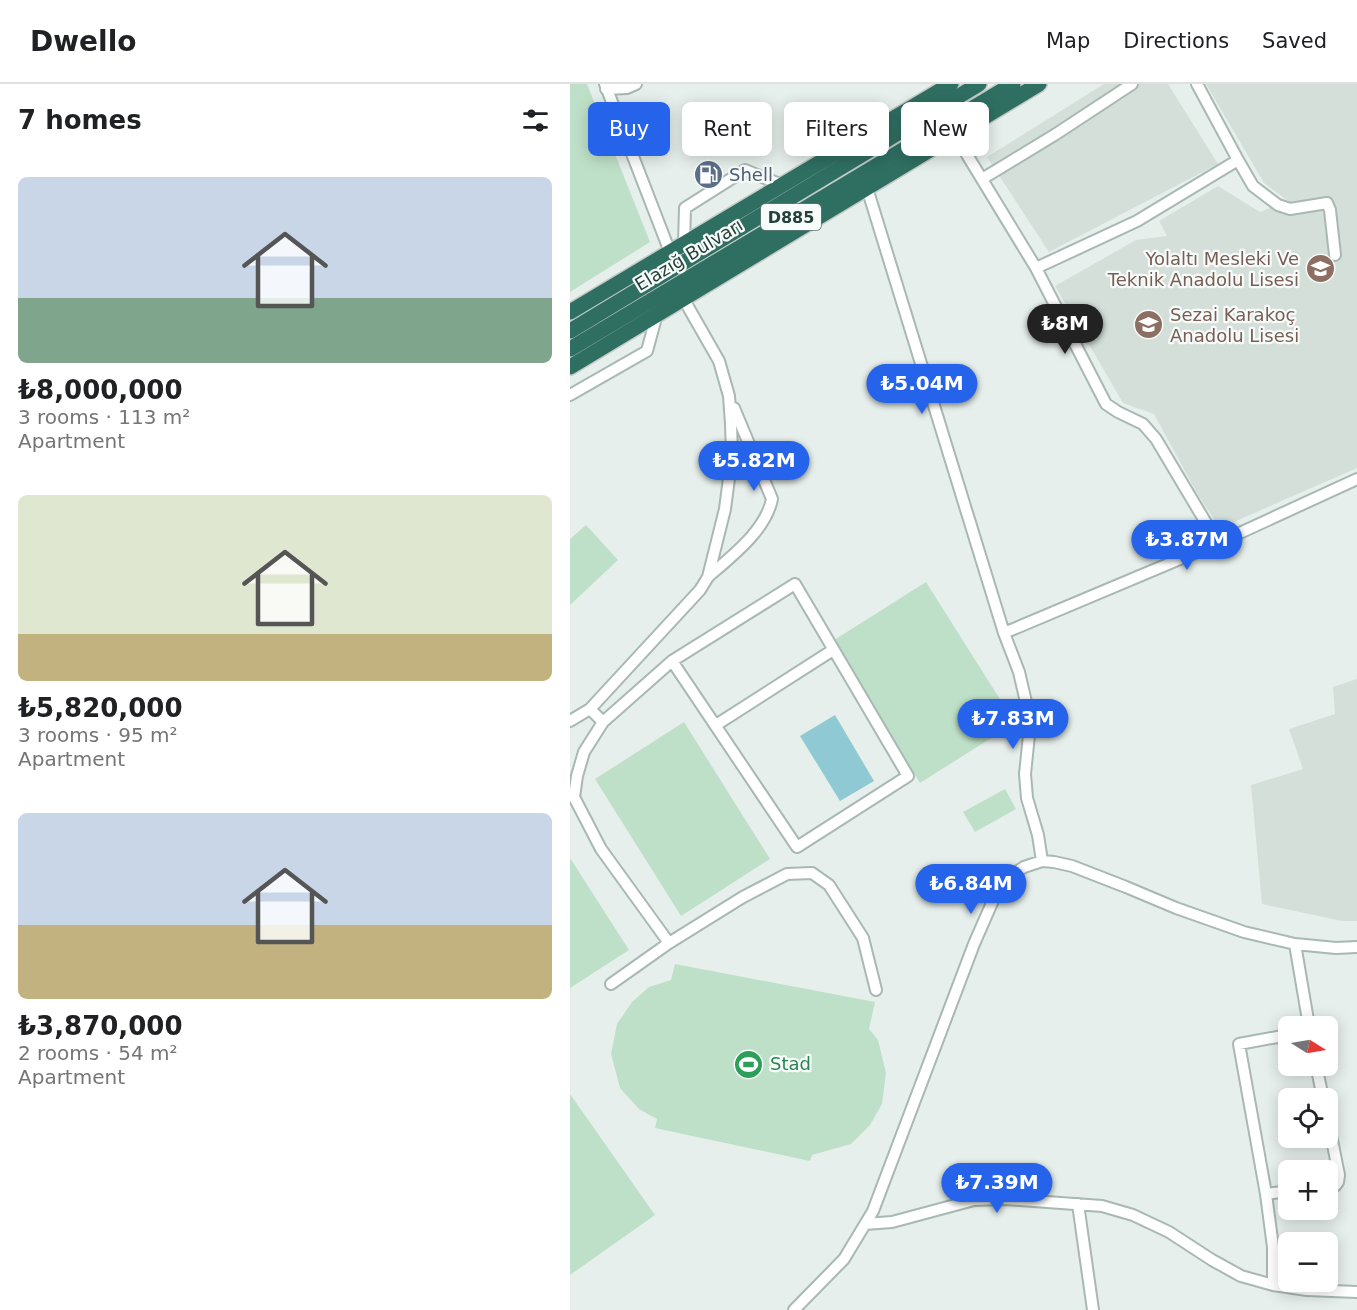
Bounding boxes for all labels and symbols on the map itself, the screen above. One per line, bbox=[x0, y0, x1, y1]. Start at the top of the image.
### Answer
fuel station icon: Shell bbox=[692, 159, 724, 191]
place label: Shell bbox=[729, 164, 773, 185]
road number: D885 bbox=[761, 204, 821, 230]
street label: Elazığ Bulvarı bbox=[631, 214, 746, 295]
place label: Yolaltı Mesleki Ve Teknik Anadolu Lisesi bbox=[1107, 248, 1299, 290]
school or university icon: Yolaltı Mesleki Ve Teknik Anadolu Lisesi bbox=[1304, 253, 1336, 285]
pin: ₺8M bbox=[1036, 304, 1094, 355]
place label: Sezai Karakoç Anadolu Lisesi bbox=[1170, 304, 1299, 346]
school or university icon: Sezai Karakoç Anadolu Lisesi bbox=[1133, 309, 1165, 341]
pin: ₺5.04M bbox=[873, 364, 971, 415]
pin: ₺5.82M bbox=[705, 441, 803, 492]
pin: ₺3.87M bbox=[1138, 520, 1236, 571]
pin: ₺7.83M bbox=[964, 699, 1062, 750]
pin: ₺6.84M bbox=[922, 864, 1020, 915]
north arrow bbox=[1278, 1016, 1338, 1076]
sports icon: Stad bbox=[733, 1048, 765, 1080]
place label: Stad bbox=[770, 1053, 811, 1074]
pin: ₺7.39M bbox=[948, 1163, 1046, 1214]

